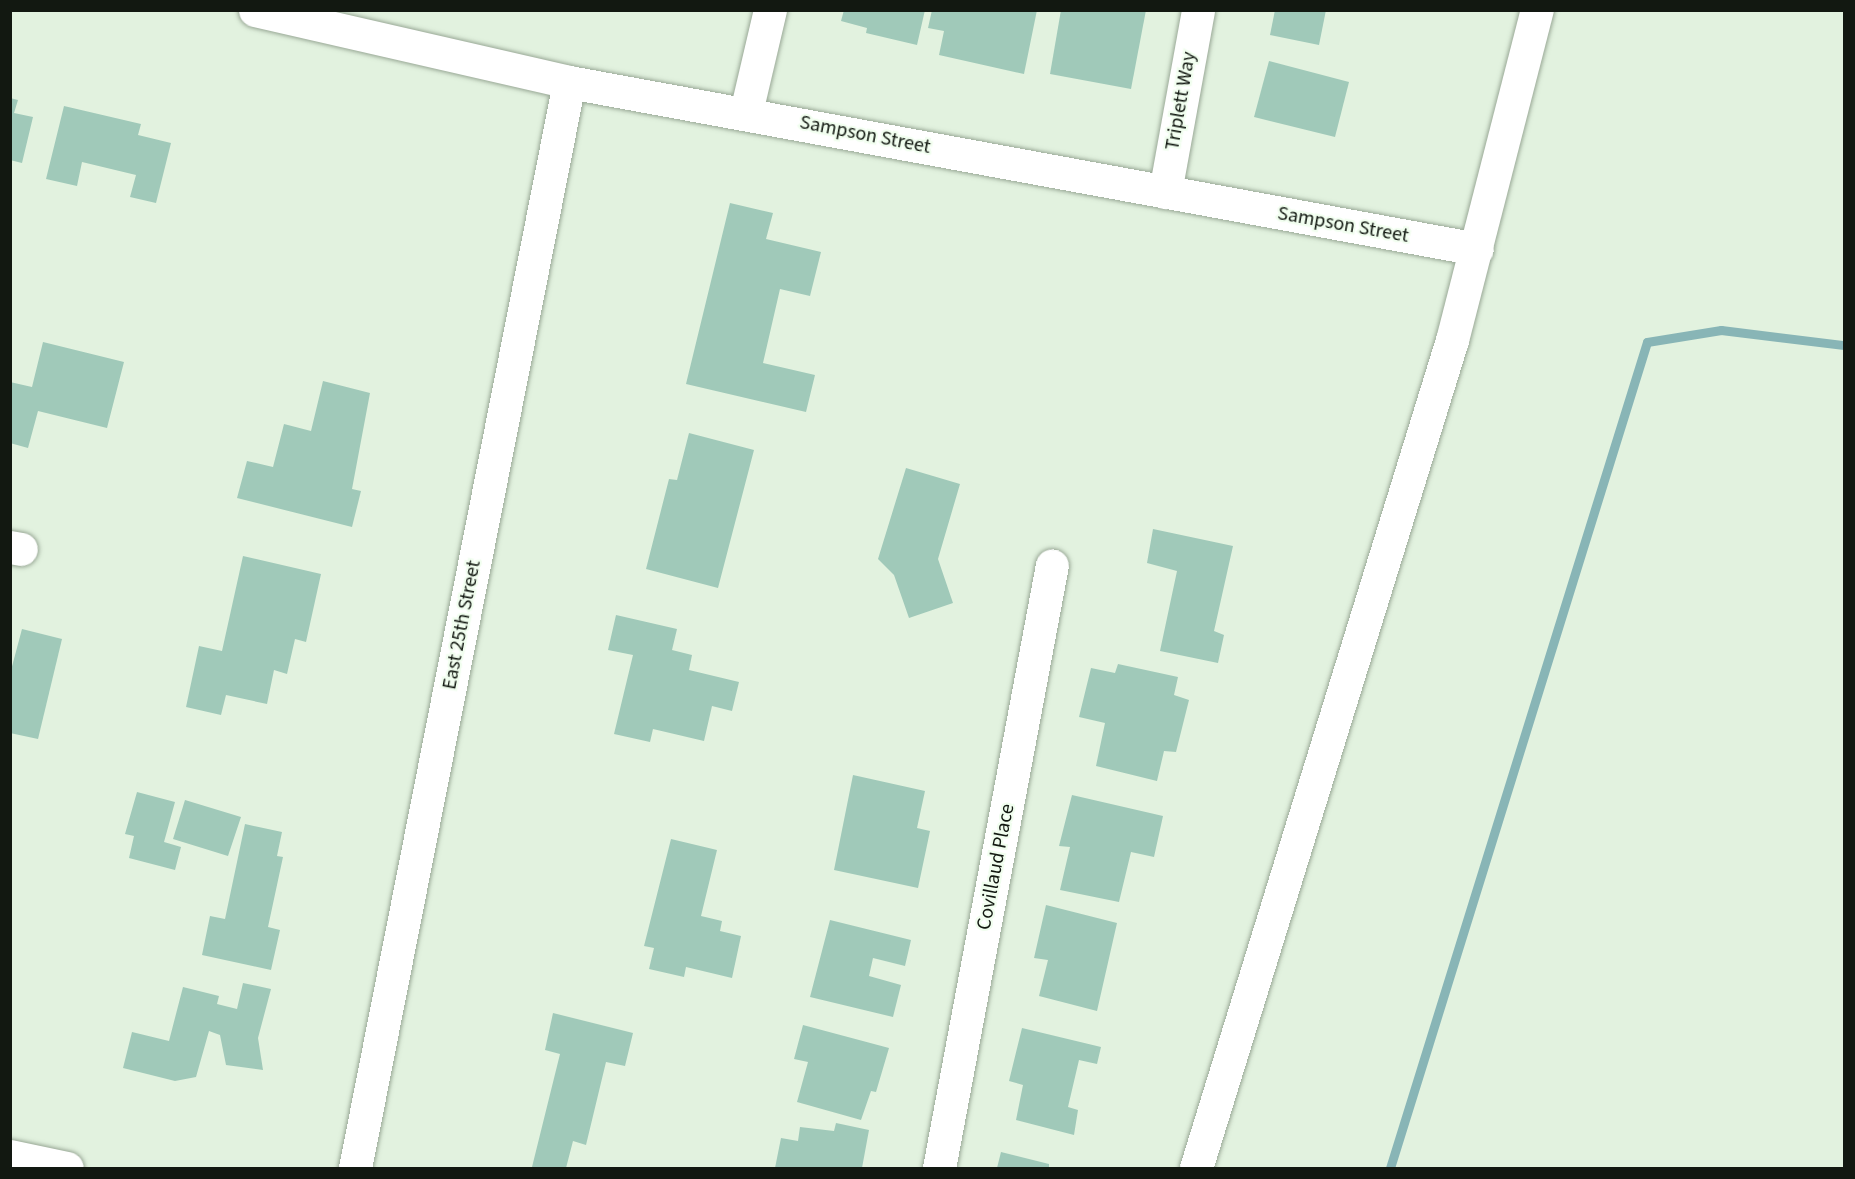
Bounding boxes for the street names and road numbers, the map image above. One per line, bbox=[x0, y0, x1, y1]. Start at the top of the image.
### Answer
street label: Triplett Way bbox=[1161, 50, 1201, 152]
street label: Sampson Street bbox=[798, 111, 932, 159]
street label: Sampson Street bbox=[1276, 202, 1410, 248]
street label: East 25th Street bbox=[438, 558, 486, 692]
street label: Covillaud Place bbox=[972, 802, 1020, 932]

